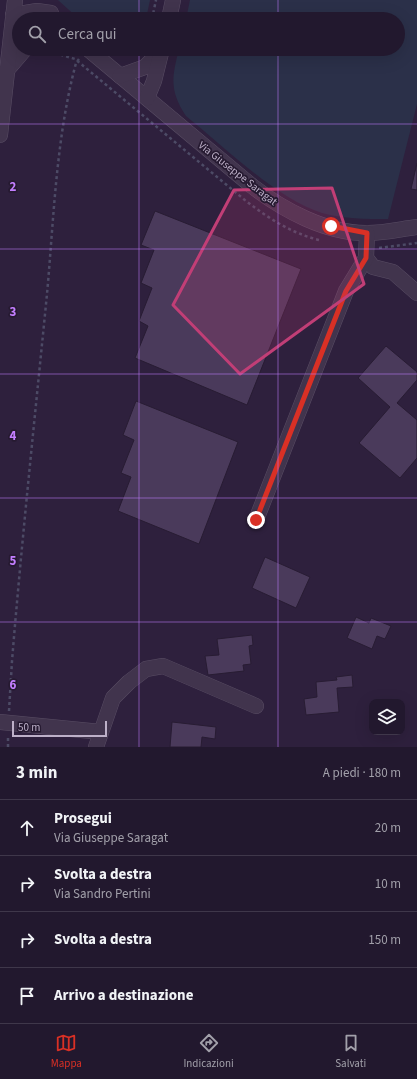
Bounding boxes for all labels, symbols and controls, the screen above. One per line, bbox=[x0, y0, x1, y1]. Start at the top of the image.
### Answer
search box bbox=[12, 12, 405, 56]
icon: search bbox=[26, 23, 48, 45]
text: Cerca qui bbox=[58, 24, 117, 45]
street label: Via Giuseppe Saragat bbox=[195, 138, 281, 209]
text: 2 bbox=[10, 178, 17, 196]
route start bbox=[322, 217, 340, 235]
text: 3 bbox=[10, 303, 17, 321]
text: 4 bbox=[10, 427, 17, 445]
route end bbox=[247, 511, 265, 529]
text: 5 bbox=[10, 552, 17, 570]
text: 6 bbox=[10, 676, 17, 694]
map controls bbox=[369, 699, 405, 735]
button: layers bbox=[369, 699, 405, 735]
scale bar bbox=[12, 719, 107, 738]
text: 50 m bbox=[18, 720, 40, 735]
text: 3 min bbox=[16, 761, 57, 785]
text: A piedi · 180 m bbox=[323, 764, 401, 782]
text: Prosegui bbox=[54, 808, 112, 829]
icon: ahead bbox=[16, 817, 38, 839]
text: 20 m bbox=[375, 819, 401, 837]
text: Via Giuseppe Saragat bbox=[54, 829, 168, 847]
text: Svolta a destra bbox=[54, 864, 152, 885]
icon: right bbox=[16, 873, 38, 895]
text: 10 m bbox=[375, 875, 401, 893]
text: Via Sandro Pertini bbox=[54, 885, 151, 903]
icon: right bbox=[16, 929, 38, 951]
text: Svolta a destra bbox=[54, 929, 152, 950]
text: 150 m bbox=[368, 931, 401, 949]
icon: arrive bbox=[16, 985, 38, 1007]
text: Arrivo a destinazione bbox=[54, 985, 193, 1006]
tab: Mappa bbox=[51, 1032, 82, 1071]
tab: Indicazioni bbox=[183, 1032, 234, 1071]
tab: Salvati bbox=[335, 1032, 366, 1071]

